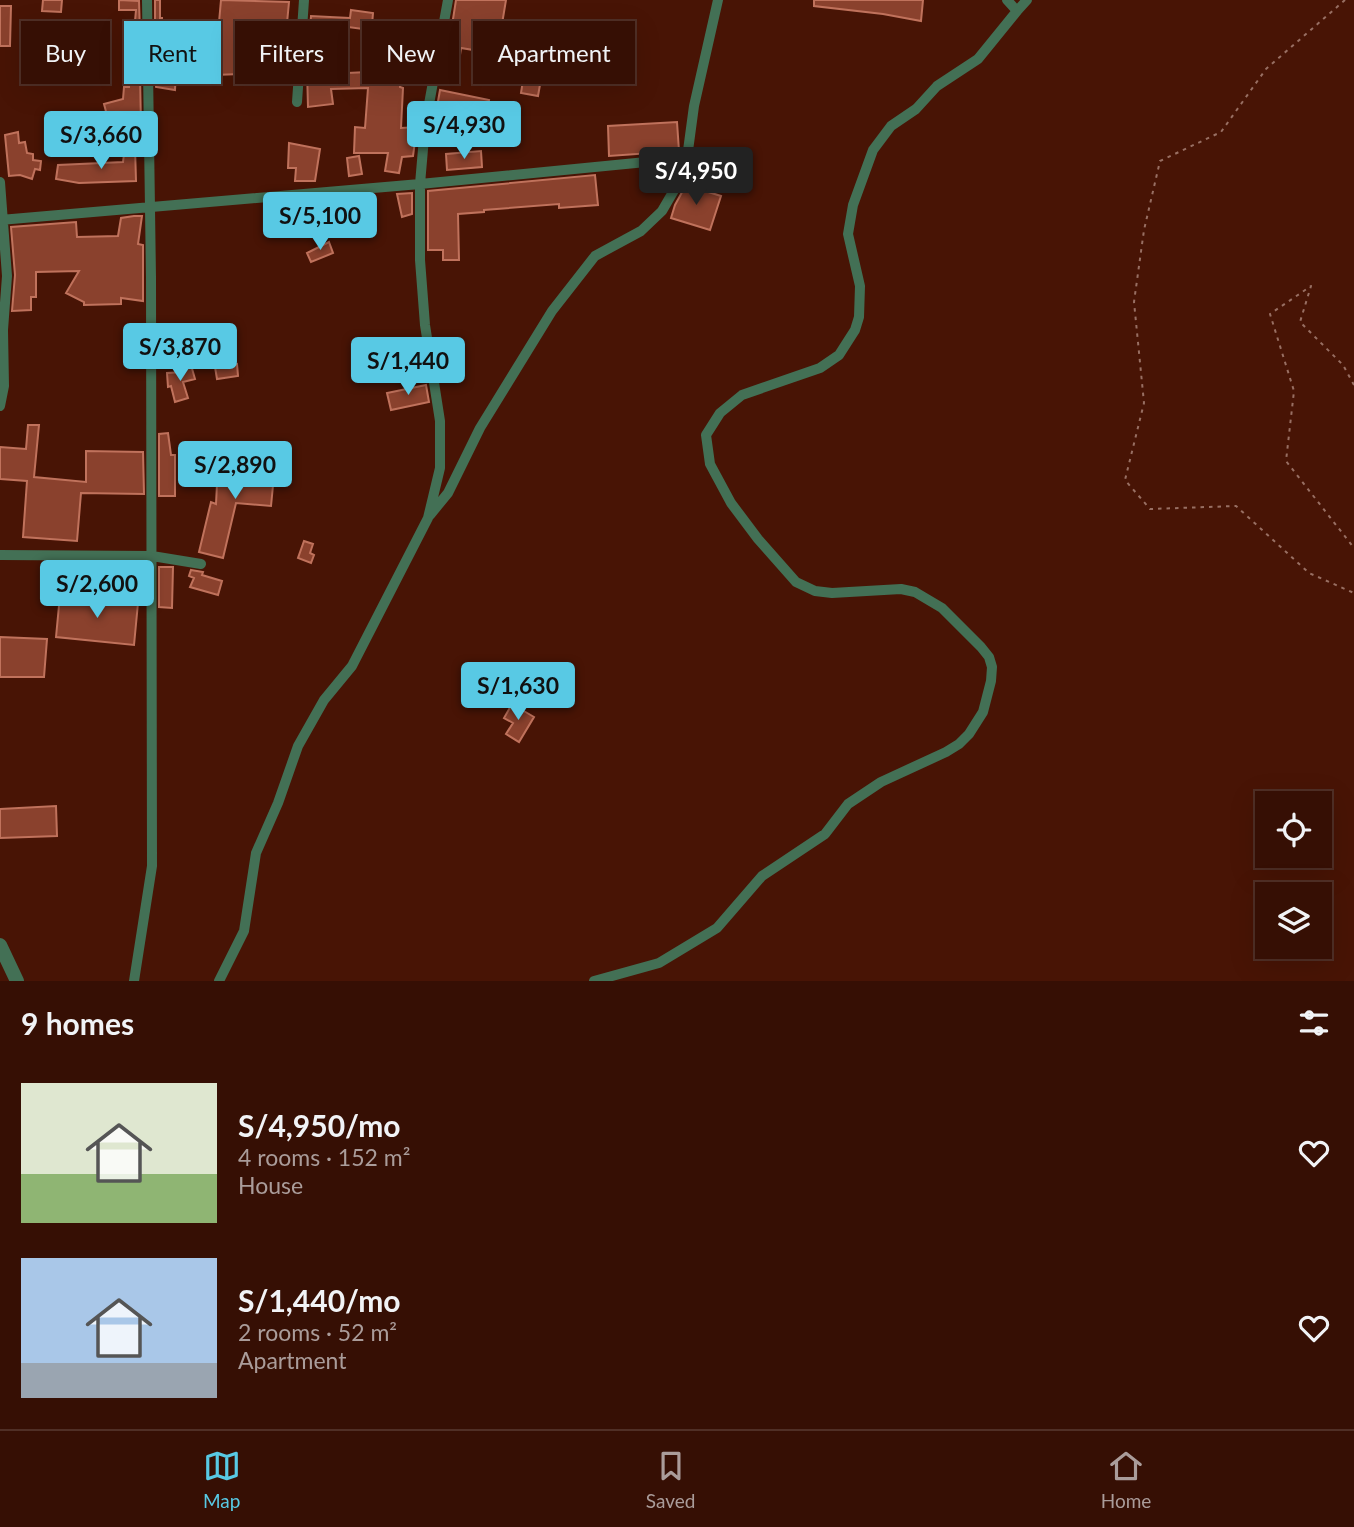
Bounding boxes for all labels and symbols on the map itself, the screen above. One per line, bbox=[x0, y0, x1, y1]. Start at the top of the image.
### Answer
pin: S/4,930 bbox=[399, 102, 529, 161]
pin: S/3,660 bbox=[36, 111, 166, 171]
pin: S/4,950 bbox=[631, 148, 761, 207]
pin: S/5,100 bbox=[255, 192, 385, 252]
pin: S/3,870 bbox=[115, 324, 245, 383]
pin: S/1,440 bbox=[343, 338, 473, 397]
pin: S/2,890 bbox=[170, 442, 300, 501]
pin: S/2,600 bbox=[32, 560, 162, 620]
pin: S/1,630 bbox=[453, 662, 583, 722]

